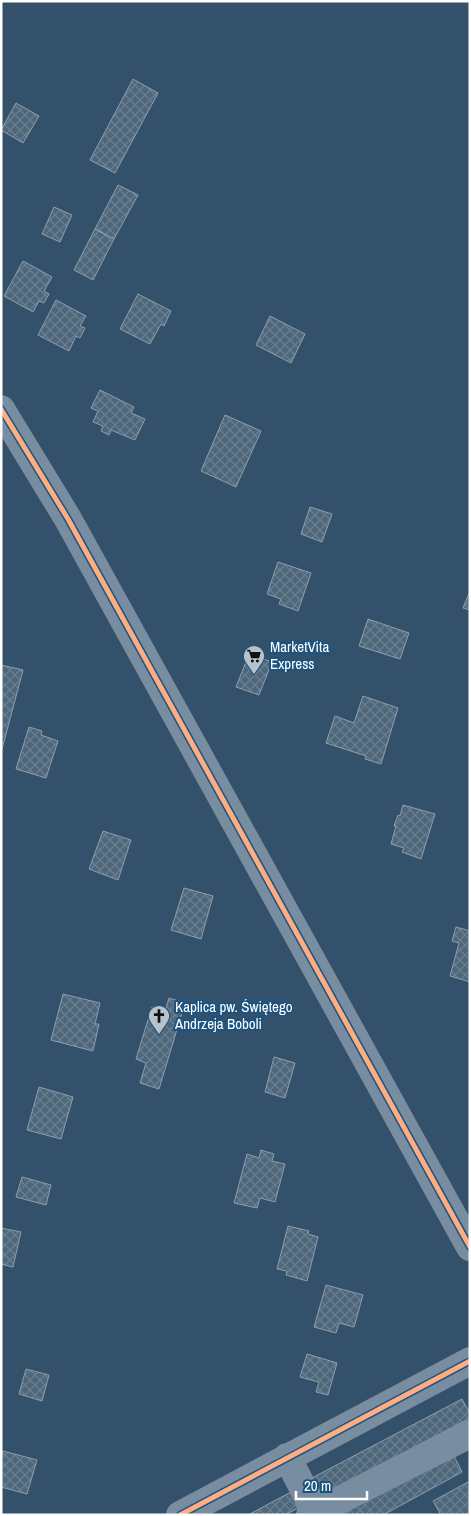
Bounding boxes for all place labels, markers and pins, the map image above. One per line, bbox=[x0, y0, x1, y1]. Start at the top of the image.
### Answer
place label: MarketVita Express bbox=[270, 636, 329, 674]
supermarket icon: MarketVita Express bbox=[242, 644, 266, 675]
place label: Kaplica pw. Świętego Andrzeja Boboli bbox=[174, 996, 293, 1034]
church icon: Kaplica pw. Świętego Andrzeja Boboli bbox=[147, 1004, 171, 1035]

